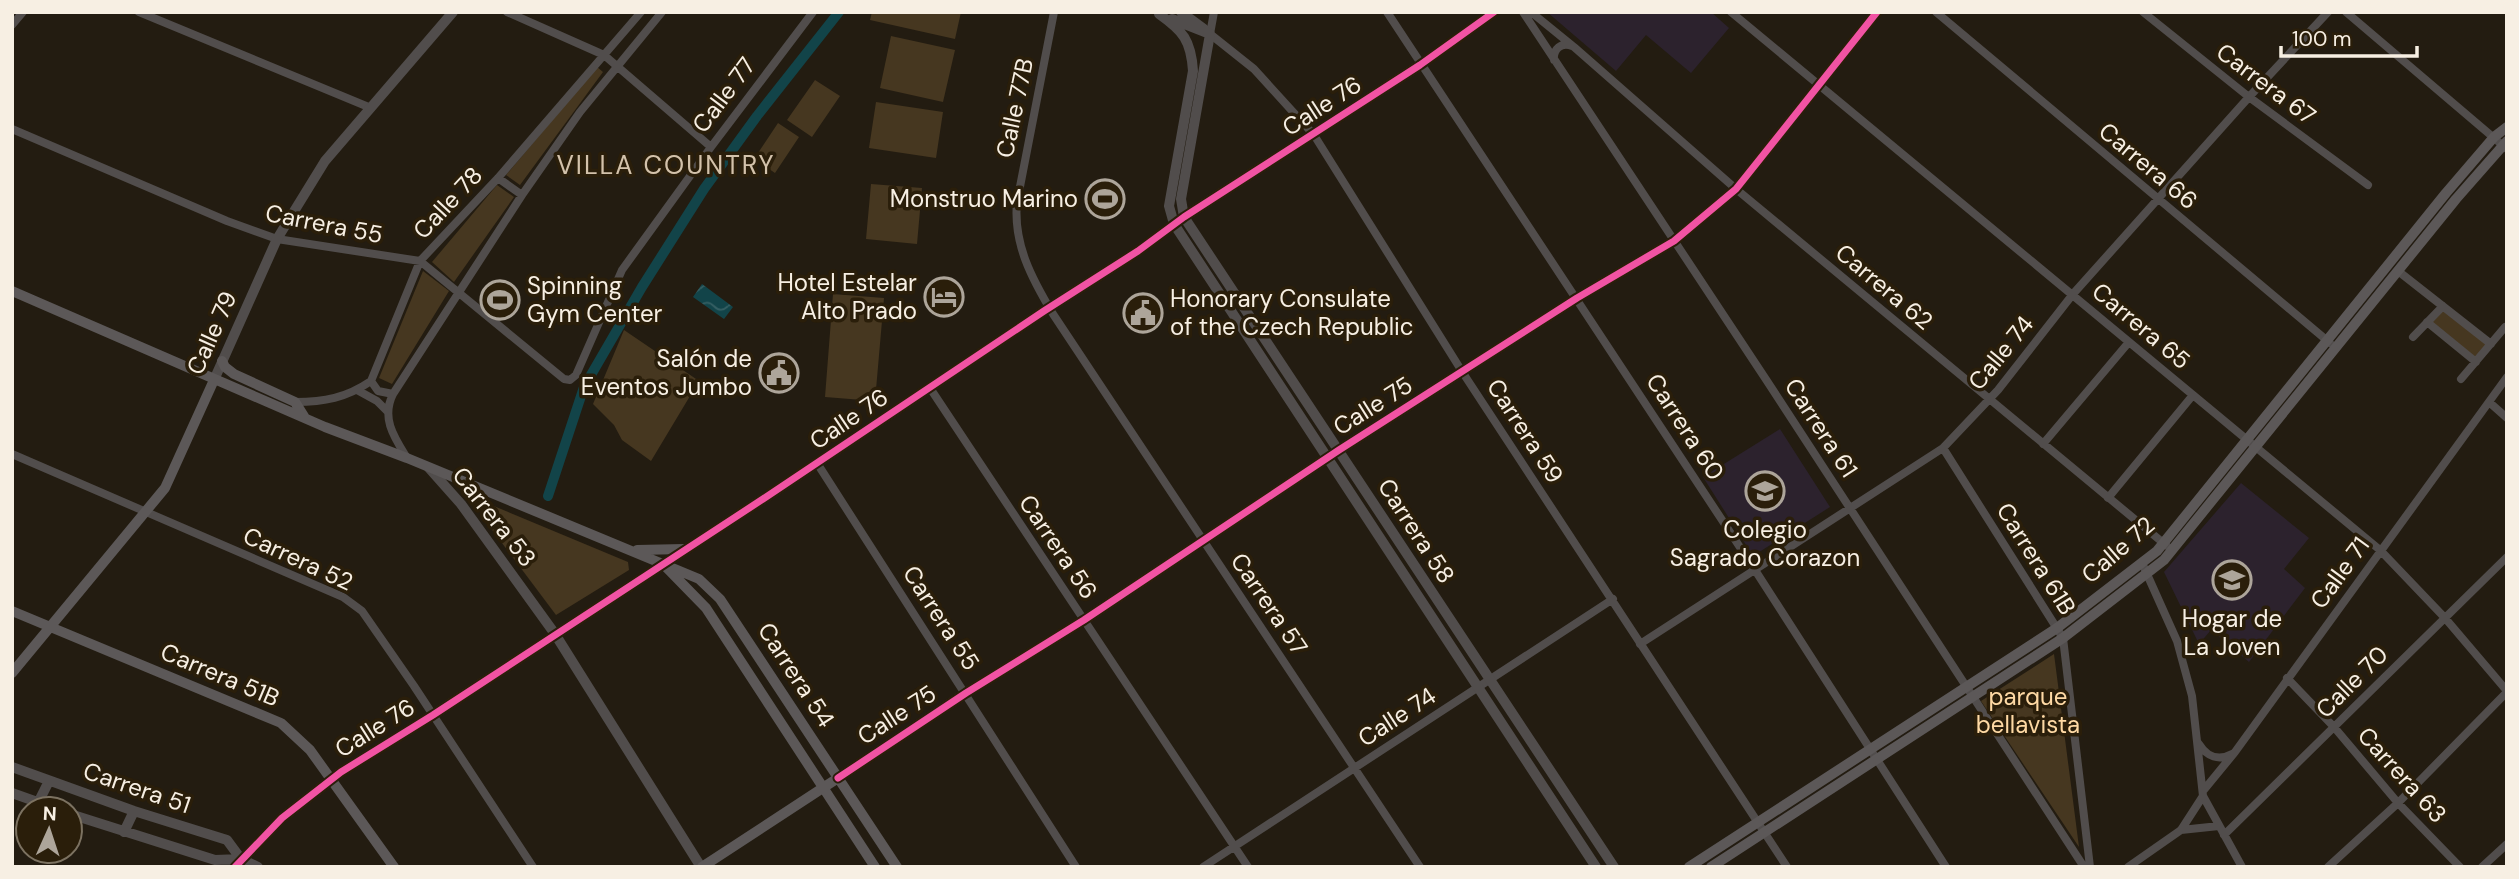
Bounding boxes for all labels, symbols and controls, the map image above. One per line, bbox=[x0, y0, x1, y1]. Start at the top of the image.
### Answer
scale bar bbox=[2281, 14, 2418, 58]
text: 100 m bbox=[2292, 25, 2352, 53]
street label: Carrera 67 bbox=[2210, 36, 2322, 131]
street label: Calle 77 bbox=[685, 51, 762, 139]
street label: Calle 77B bbox=[989, 55, 1040, 161]
street label: Calle 76 bbox=[1276, 69, 1367, 143]
street label: Carrera 66 bbox=[2093, 115, 2204, 216]
district label: VILLA COUNTRY bbox=[556, 148, 776, 182]
street label: Calle 78 bbox=[406, 160, 489, 245]
sports icon: Monstruo Marino bbox=[1084, 178, 1126, 220]
place label: Monstruo Marino bbox=[890, 183, 1078, 214]
street label: Carrera 55 bbox=[263, 197, 385, 250]
street label: Carrera 62 bbox=[1829, 237, 1939, 336]
place label: Hotel Estelar Alto Prado bbox=[777, 267, 917, 326]
place label: Spinning Gym Center bbox=[527, 270, 663, 329]
hotel icon: Hotel Estelar Alto Prado bbox=[923, 276, 965, 318]
street label: Carrera 65 bbox=[2086, 276, 2197, 376]
sports icon: Spinning Gym Center bbox=[479, 279, 521, 321]
place label: Honorary Consulate of the Czech Republic bbox=[1170, 283, 1414, 342]
street label: Calle 79 bbox=[179, 286, 244, 379]
public building icon: Honorary Consulate of the Czech Republic bbox=[1122, 292, 1164, 334]
street label: Calle 74 bbox=[1961, 309, 2040, 396]
place label: Salón de Eventos Jumbo bbox=[581, 343, 752, 402]
public building icon: Salón de Eventos Jumbo bbox=[758, 352, 800, 394]
street label: Carrera 60 bbox=[1639, 368, 1731, 486]
street label: Calle 75 bbox=[1327, 369, 1418, 442]
street label: Carrera 61 bbox=[1778, 372, 1865, 483]
street label: Carrera 59 bbox=[1480, 373, 1571, 489]
street label: Calle 76 bbox=[803, 381, 894, 456]
street label: Carrera 53 bbox=[446, 461, 543, 573]
school or university icon: Colegio Sagrado Corazon bbox=[1744, 470, 1786, 512]
street label: Carrera 58 bbox=[1371, 472, 1462, 589]
street label: Carrera 56 bbox=[1012, 489, 1105, 605]
street label: Carrera 61B bbox=[1990, 497, 2083, 621]
street label: Calle 72 bbox=[2075, 509, 2161, 590]
place label: Colegio Sagrado Corazon bbox=[1670, 514, 1860, 573]
street label: Carrera 52 bbox=[238, 520, 358, 597]
street label: Calle 71 bbox=[2303, 531, 2376, 615]
street label: Carrera 57 bbox=[1224, 547, 1315, 661]
street label: Carrera 55 bbox=[896, 559, 987, 676]
school or university icon: Hogar de La Joven bbox=[2211, 559, 2253, 601]
place label: Hogar de La Joven bbox=[2182, 603, 2282, 662]
street label: Carrera 54 bbox=[751, 616, 842, 733]
street label: Carrera 51B bbox=[156, 636, 284, 713]
street label: Calle 70 bbox=[2309, 639, 2394, 724]
street label: Calle 75 bbox=[851, 678, 942, 751]
street label: Calle 74 bbox=[1352, 680, 1442, 753]
park label: parque bellavista bbox=[1976, 681, 2080, 740]
street label: Calle 76 bbox=[329, 691, 420, 764]
street label: Carrera 63 bbox=[2351, 720, 2454, 829]
street label: Carrera 51 bbox=[79, 755, 195, 820]
north arrow bbox=[14, 795, 84, 865]
text: N bbox=[42, 801, 57, 826]

